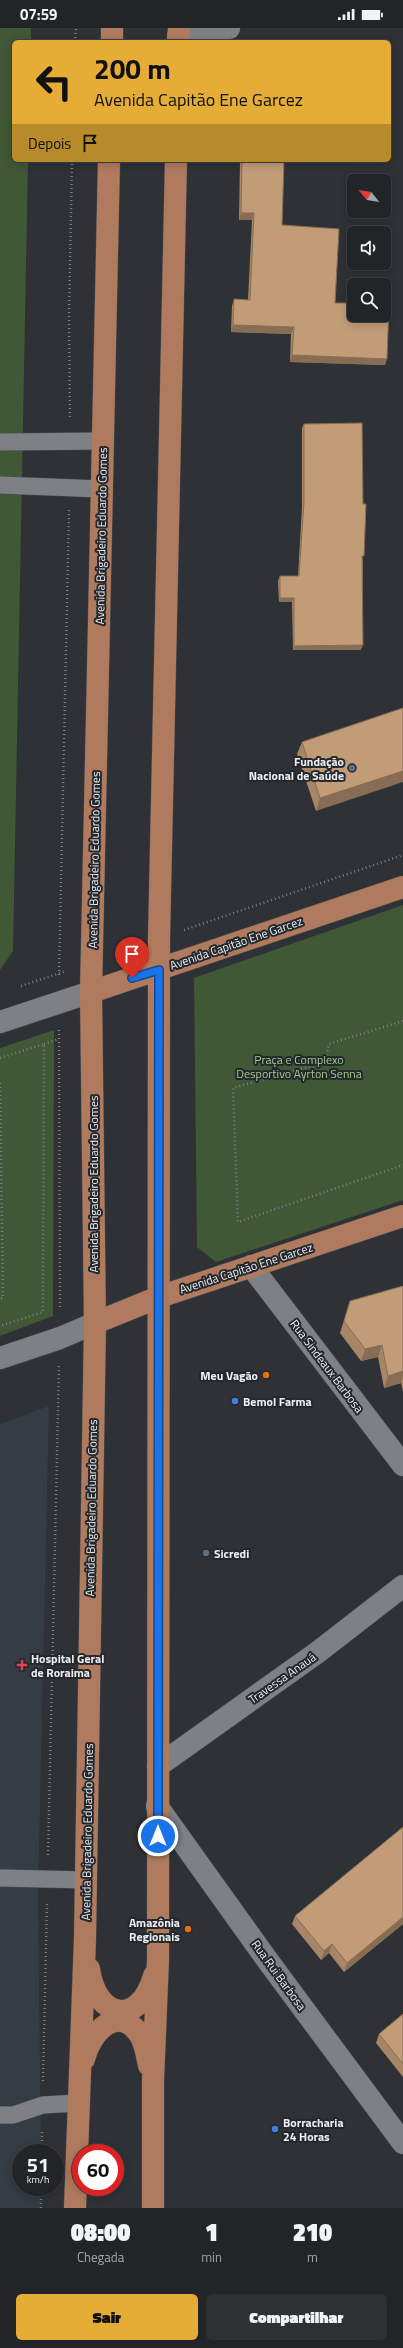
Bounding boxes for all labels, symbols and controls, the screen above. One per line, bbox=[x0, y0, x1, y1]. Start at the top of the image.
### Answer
text: 07:59 bbox=[20, 3, 57, 26]
text: 200 m bbox=[94, 47, 171, 90]
icon: left bbox=[28, 56, 80, 108]
text: Avenida Capitão Ene Garcez bbox=[94, 86, 303, 113]
text: Depois bbox=[28, 132, 71, 155]
icon: arrive bbox=[79, 132, 101, 154]
north arrow bbox=[347, 174, 391, 218]
map controls bbox=[347, 174, 391, 322]
button: sound bbox=[347, 226, 391, 270]
button: search bbox=[347, 278, 391, 322]
street label: Avenida Brigadeiro Eduardo Gomes bbox=[90, 447, 112, 625]
place label: Fundação Nacional de Saúde bbox=[249, 752, 344, 785]
marker: Fundação Nacional de Saúde bbox=[347, 763, 357, 773]
street label: Avenida Brigadeiro Eduardo Gomes bbox=[83, 771, 105, 949]
street label: Avenida Capitão Ene Garcez bbox=[167, 911, 305, 975]
pin bbox=[115, 937, 149, 978]
icon: arrive bbox=[121, 943, 143, 965]
park label: Praça e Complexo Desportivo Ayrton Senna bbox=[236, 1050, 362, 1083]
street label: Avenida Brigadeiro Eduardo Gomes bbox=[84, 1095, 103, 1273]
street label: Avenida Capitão Ene Garcez bbox=[177, 1237, 315, 1299]
street label: Rua Sindeaux Barbosa bbox=[286, 1315, 368, 1417]
place label: Meu Vagão bbox=[200, 1366, 258, 1385]
marker: Meu Vagão bbox=[261, 1370, 271, 1380]
place label: Bemol Farma bbox=[243, 1392, 312, 1411]
marker: Bemol Farma bbox=[230, 1396, 240, 1406]
street label: Avenida Brigadeiro Eduardo Gomes bbox=[80, 1419, 102, 1597]
place label: Sicredi bbox=[214, 1544, 249, 1563]
marker: Sicredi bbox=[201, 1548, 211, 1558]
street label: Travessa Anauá bbox=[244, 1648, 320, 1708]
place label: Hospital Geral de Roraima bbox=[31, 1649, 104, 1682]
marker: Hospital Geral de Roraima bbox=[16, 1659, 28, 1671]
street label: Avenida Brigadeiro Eduardo Gomes bbox=[76, 1743, 98, 1921]
position arrow bbox=[137, 1815, 179, 1857]
place label: Amazônia Regionais bbox=[129, 1913, 180, 1946]
marker: Amazônia Regionais bbox=[183, 1924, 193, 1934]
street label: Rua Rui Barbosa bbox=[247, 1936, 311, 2014]
place label: Borracharia 24 Horas bbox=[283, 2113, 344, 2146]
marker: Borracharia 24 Horas bbox=[270, 2124, 280, 2134]
speed limit sign: 60 bbox=[72, 2144, 124, 2196]
text: 51 bbox=[27, 2149, 49, 2180]
text: km/h bbox=[27, 2172, 49, 2187]
text: 08:00 bbox=[71, 2214, 130, 2250]
text: 1 bbox=[205, 2214, 218, 2250]
text: 210 bbox=[293, 2214, 332, 2250]
text: Chegada bbox=[77, 2247, 124, 2267]
text: min bbox=[201, 2247, 222, 2267]
text: m bbox=[307, 2247, 318, 2267]
button: Sair bbox=[16, 2294, 198, 2340]
button: Compartilhar bbox=[206, 2294, 387, 2340]

